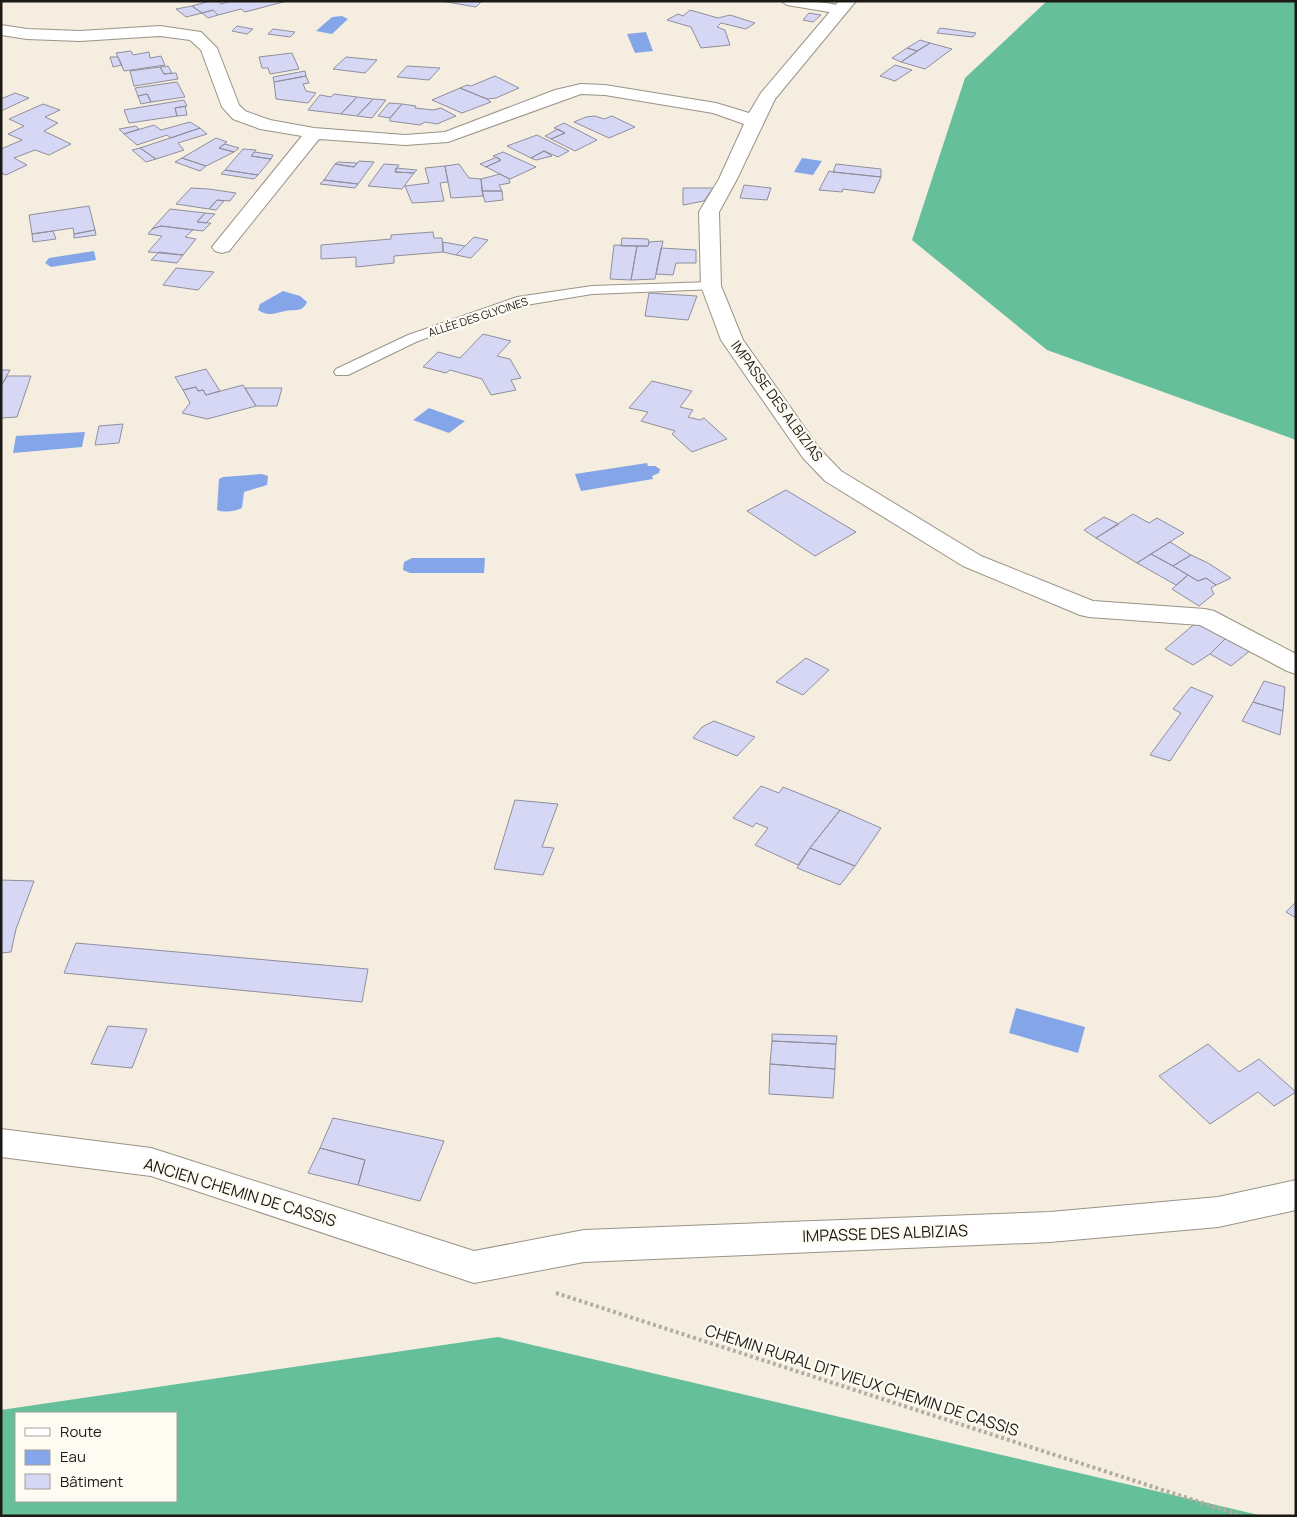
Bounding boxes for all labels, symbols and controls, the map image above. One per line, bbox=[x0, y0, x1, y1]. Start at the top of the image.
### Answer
street label: ALLÉE DES GLYCINES bbox=[426, 293, 530, 340]
street label: IMPASSE DES ALBIZIAS bbox=[727, 336, 828, 465]
street label: ANCIEN CHEMIN DE CASSIS bbox=[141, 1152, 339, 1232]
street label: IMPASSE DES ALBIZIAS bbox=[802, 1219, 968, 1247]
street label: CHEMIN RURAL DIT VIEUX CHEMIN DE CASSIS bbox=[702, 1319, 1022, 1441]
legend bbox=[15, 1412, 178, 1502]
text: Route bbox=[60, 1421, 102, 1442]
text: Eau bbox=[60, 1446, 86, 1467]
text: Bâtiment bbox=[60, 1471, 123, 1492]

